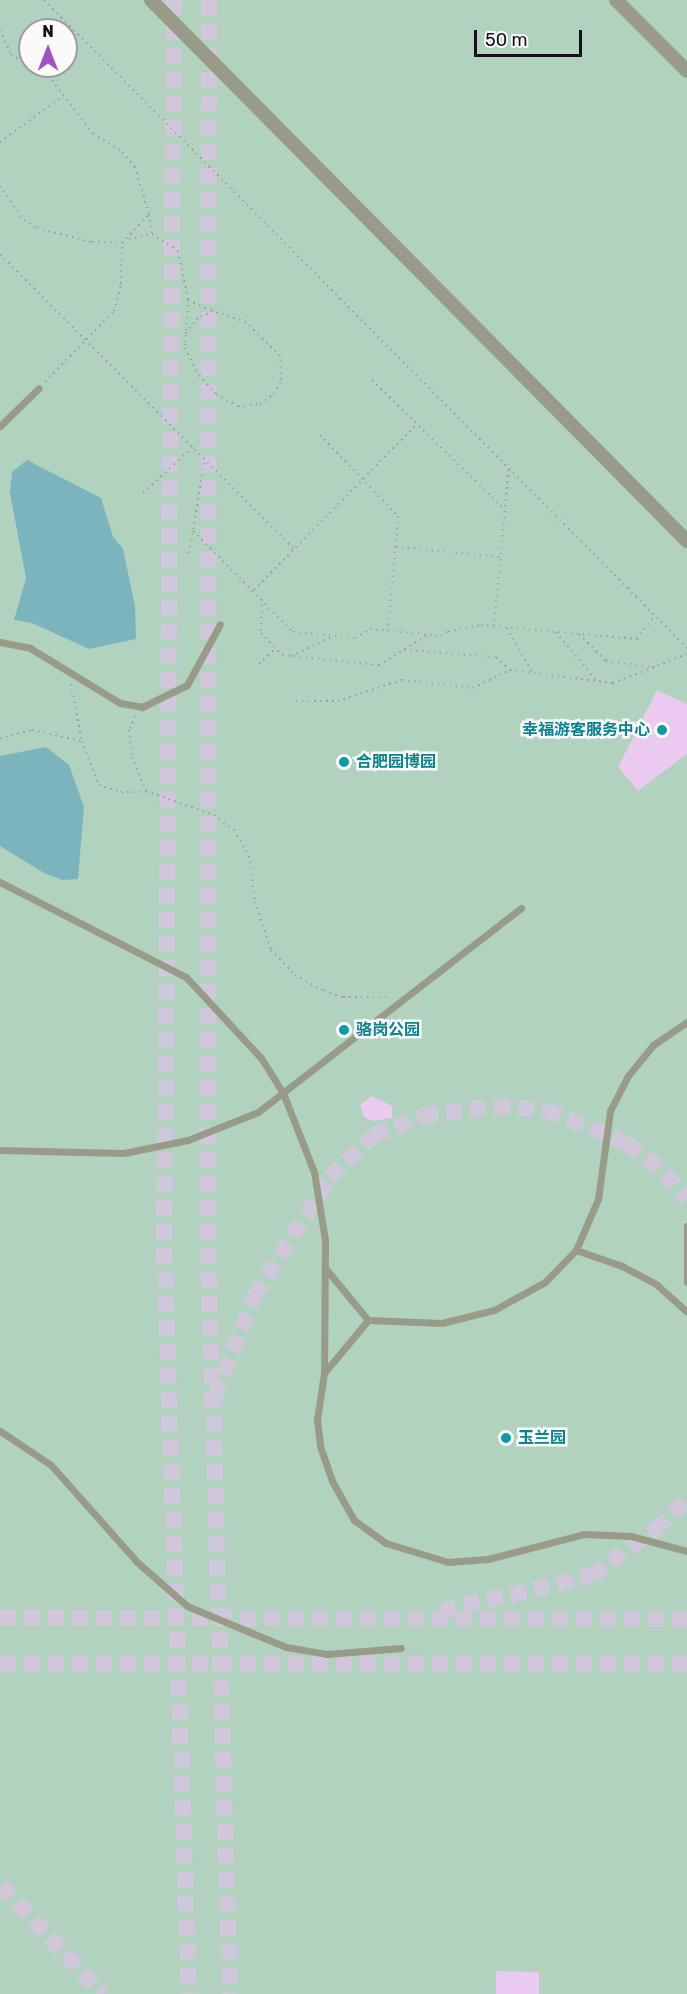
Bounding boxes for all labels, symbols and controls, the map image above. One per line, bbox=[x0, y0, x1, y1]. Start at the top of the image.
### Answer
north arrow bbox=[18, 18, 78, 78]
scale bar bbox=[477, 18, 585, 56]
text: N bbox=[42, 22, 54, 41]
text: 50 m bbox=[485, 29, 528, 51]
place label: 幸福游客服务中心 bbox=[522, 720, 650, 740]
marker: 幸福游客服务中心 bbox=[655, 723, 669, 737]
place label: 合肥园博园 bbox=[356, 752, 436, 772]
marker: 合肥园博园 bbox=[337, 755, 351, 769]
place label: 骆岗公园 bbox=[356, 1020, 420, 1040]
marker: 骆岗公园 bbox=[337, 1023, 351, 1037]
place label: 玉兰园 bbox=[518, 1428, 566, 1448]
marker: 玉兰园 bbox=[499, 1431, 513, 1445]

